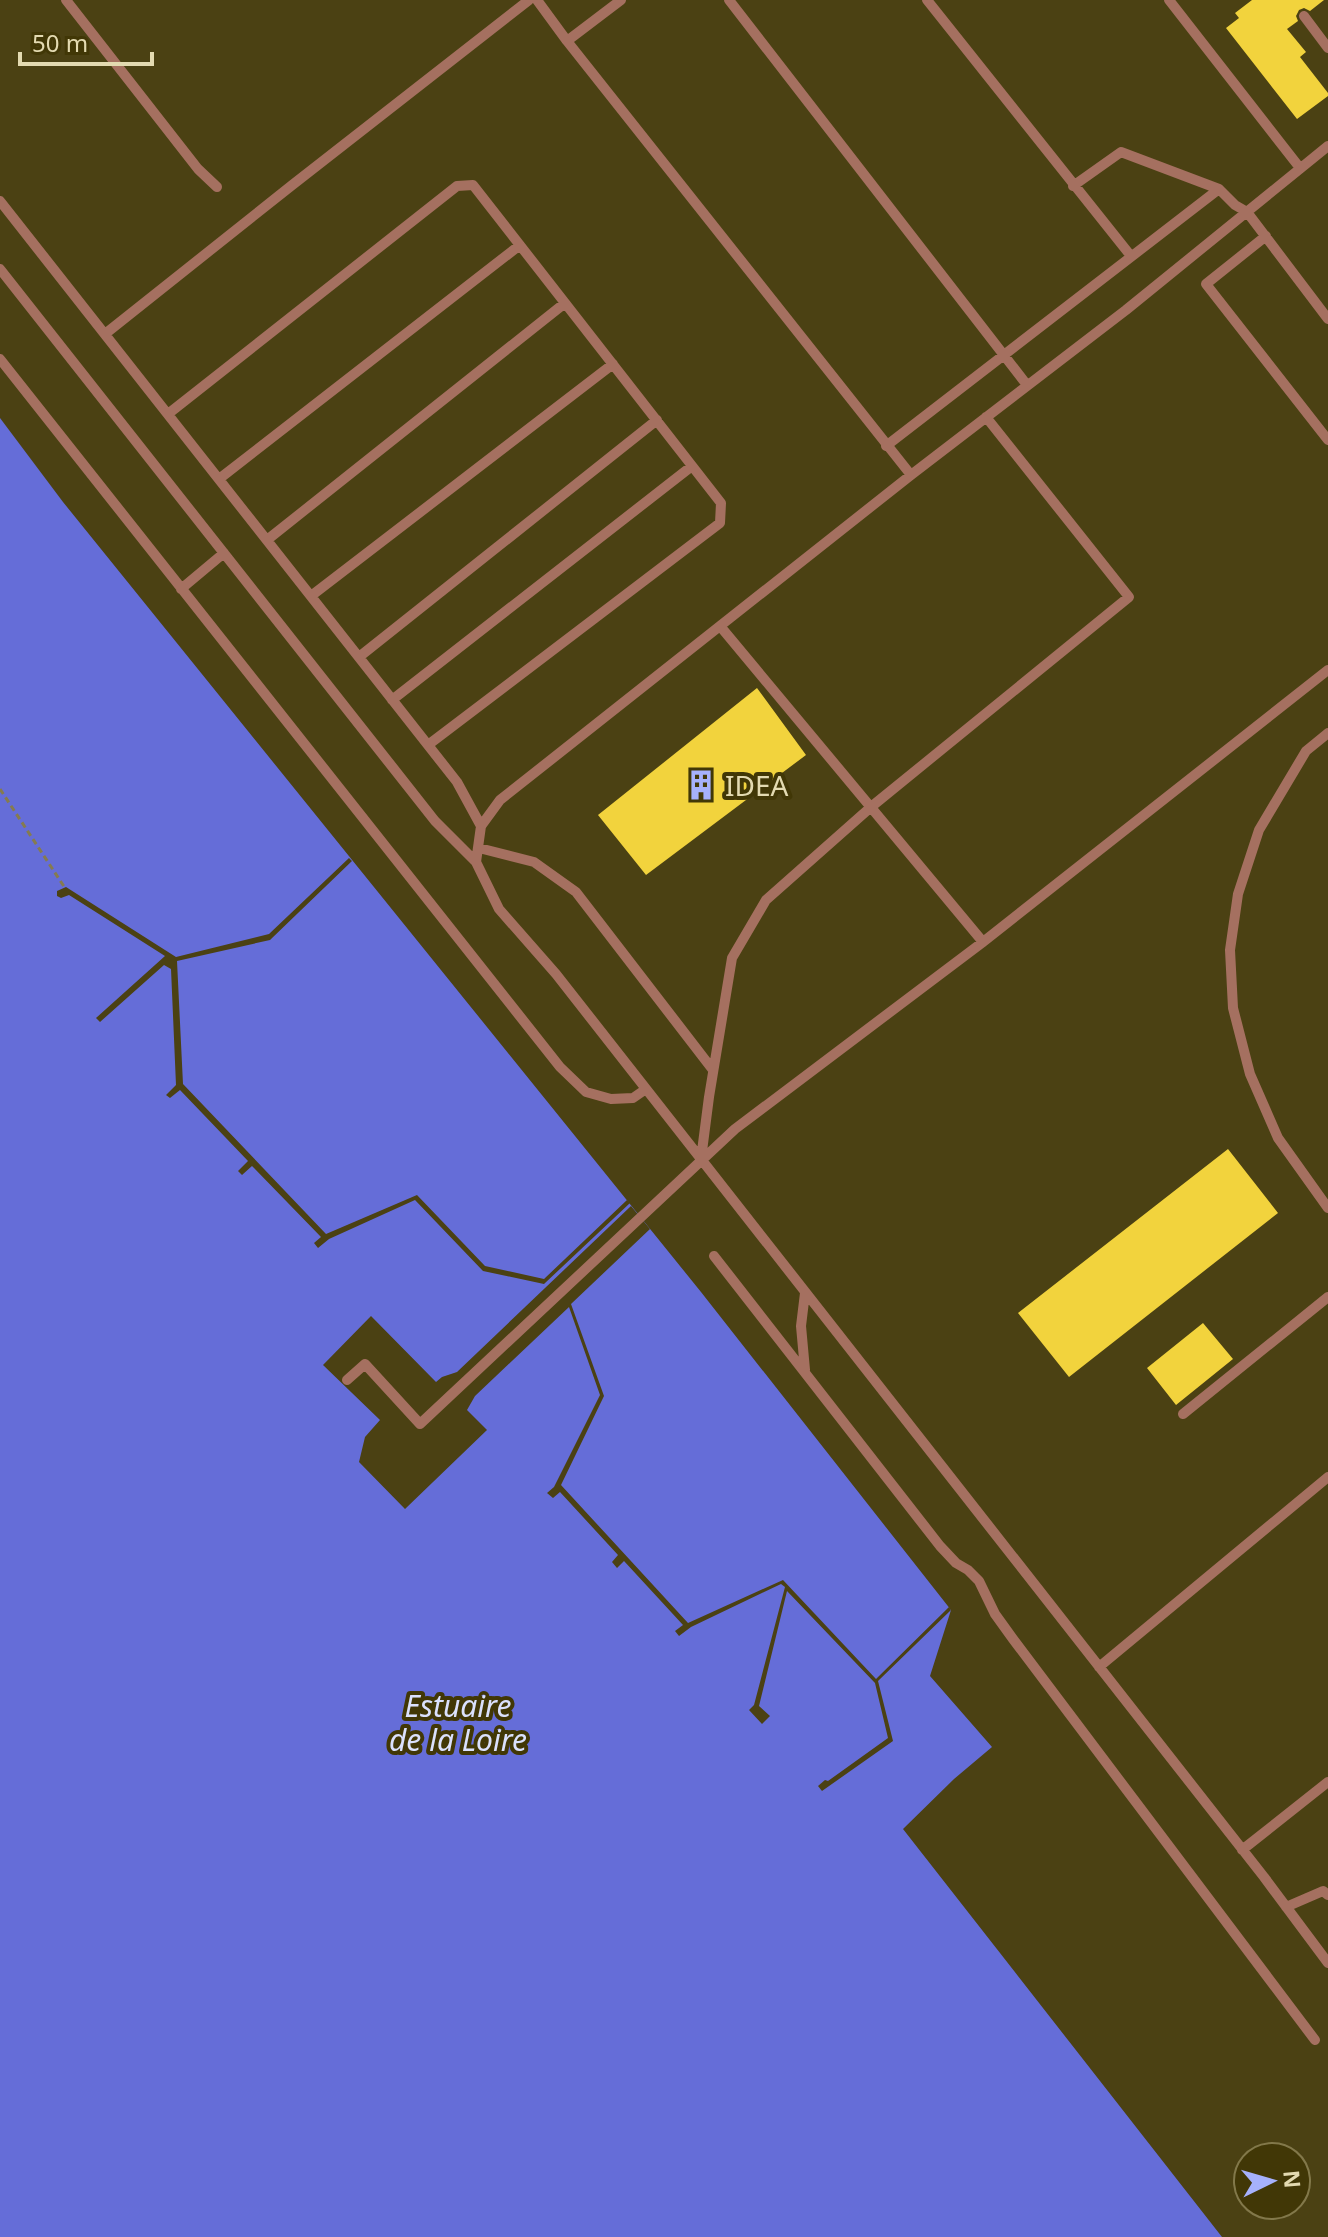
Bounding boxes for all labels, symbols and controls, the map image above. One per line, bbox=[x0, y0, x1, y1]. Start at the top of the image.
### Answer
scale bar bbox=[20, 16, 152, 66]
text: 50 m bbox=[32, 26, 88, 59]
place label: IDEA bbox=[725, 766, 789, 804]
building icon: IDEA bbox=[684, 768, 718, 802]
water label: Estuaire de la Loire bbox=[389, 1685, 527, 1760]
north arrow bbox=[1232, 2141, 1312, 2221]
text: N bbox=[1277, 2169, 1309, 2189]

